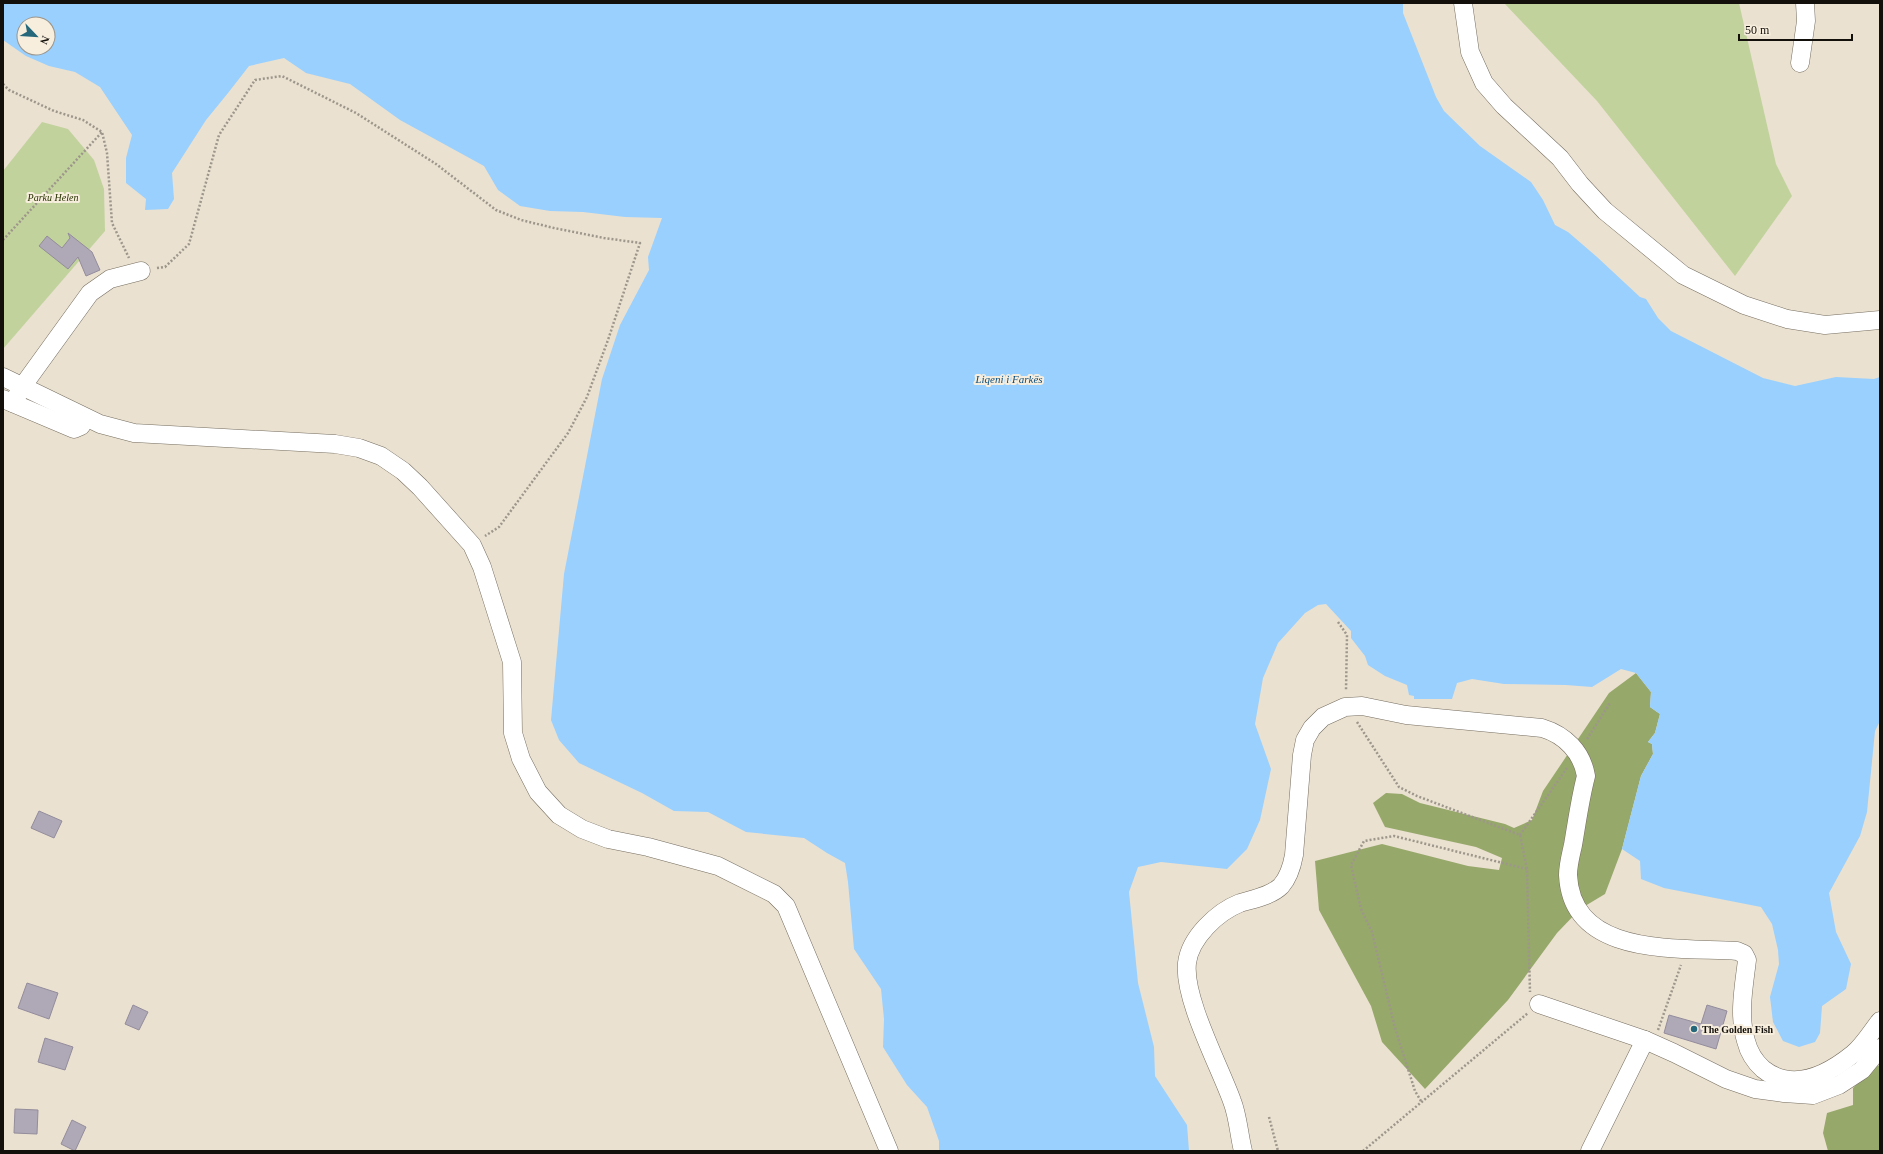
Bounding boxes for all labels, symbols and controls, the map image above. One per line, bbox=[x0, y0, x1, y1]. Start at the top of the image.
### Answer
north arrow bbox=[16, 16, 56, 56]
scale bar bbox=[1739, 16, 1852, 42]
text: 50 m bbox=[1745, 23, 1770, 37]
text: N bbox=[38, 34, 52, 46]
park label: Parku Helen bbox=[27, 192, 78, 203]
water label: Liqeni i Farkës bbox=[974, 373, 1043, 385]
marker: The Golden Fish bbox=[1689, 1024, 1699, 1034]
place label: The Golden Fish bbox=[1702, 1024, 1774, 1035]

